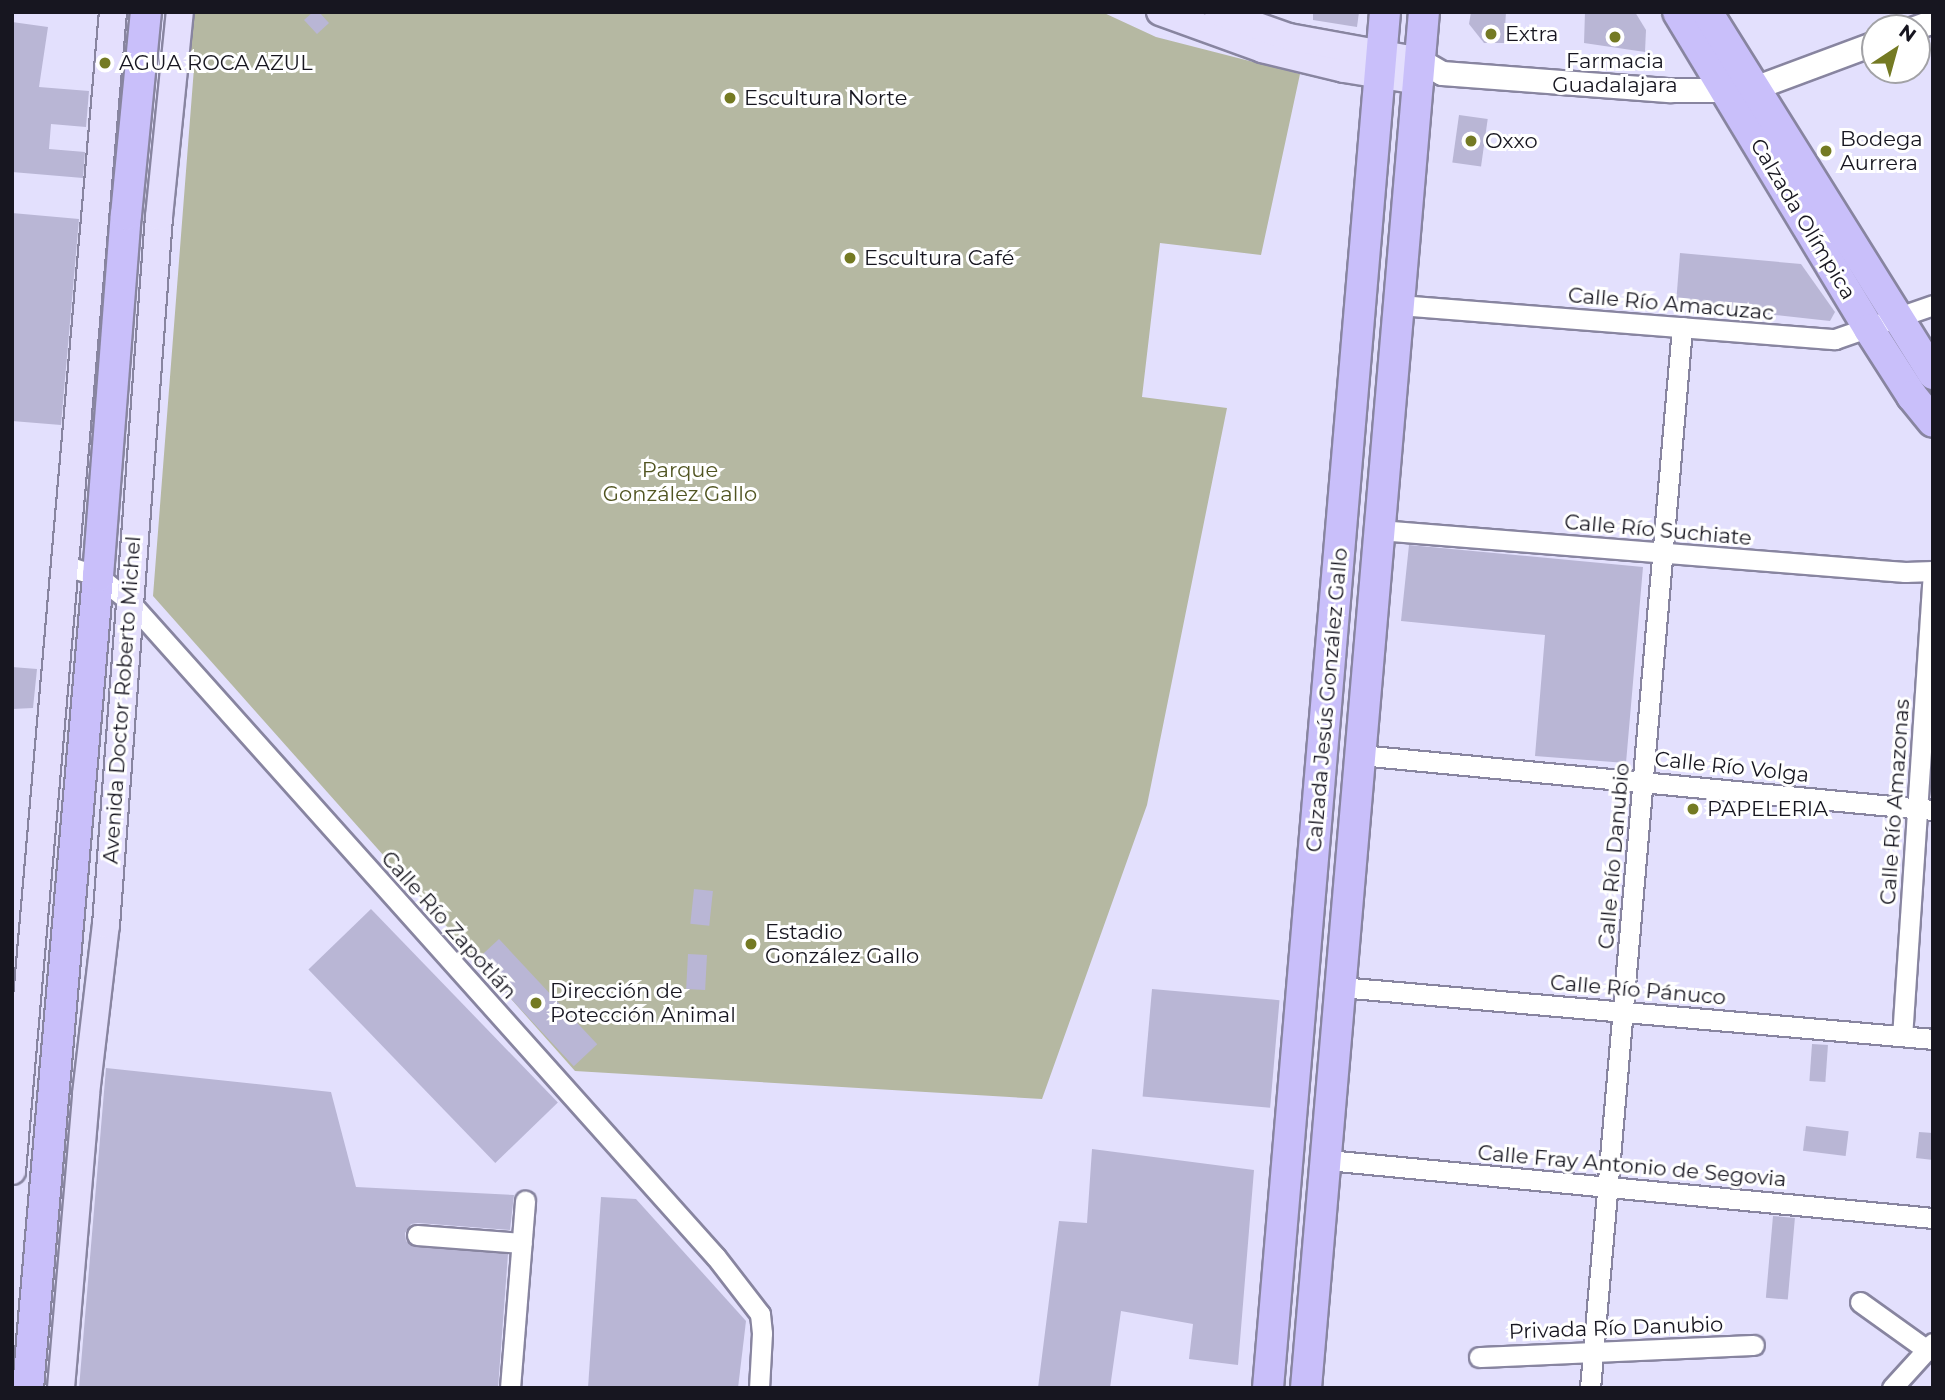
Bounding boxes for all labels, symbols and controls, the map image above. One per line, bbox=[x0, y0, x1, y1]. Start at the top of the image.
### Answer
north arrow bbox=[1861, 14, 1931, 84]
text: N bbox=[1894, 19, 1920, 47]
place label: Extra bbox=[1505, 21, 1558, 47]
marker: Extra bbox=[1483, 26, 1499, 42]
marker: Farmacia Guadalajara bbox=[1607, 29, 1623, 45]
place label: Farmacia Guadalajara bbox=[1552, 48, 1678, 98]
place label: AGUA ROCA AZUL bbox=[119, 50, 313, 76]
marker: AGUA ROCA AZUL bbox=[97, 55, 113, 71]
place label: Escultura Norte bbox=[744, 85, 907, 111]
marker: Escultura Norte bbox=[722, 90, 738, 106]
place label: Bodega Aurrera bbox=[1840, 126, 1923, 176]
place label: Oxxo bbox=[1485, 128, 1538, 154]
marker: Oxxo bbox=[1463, 133, 1479, 149]
street label: Calzada Olímpica bbox=[1745, 134, 1861, 304]
marker: Bodega Aurrera bbox=[1818, 143, 1834, 159]
place label: Escultura Café bbox=[864, 245, 1014, 271]
marker: Escultura Café bbox=[842, 250, 858, 266]
street label: Calle Río Amacuzac bbox=[1567, 282, 1775, 326]
park label: Parque González Gallo bbox=[603, 457, 757, 507]
street label: Calle Río Suchiate bbox=[1563, 509, 1753, 551]
street label: Avenida Doctor Roberto Michel bbox=[98, 535, 146, 865]
street label: Calzada Jesús González Gallo bbox=[1301, 547, 1353, 853]
street label: Calle Río Amazonas bbox=[1875, 698, 1915, 906]
street label: Calle Río Volga bbox=[1654, 746, 1810, 788]
street label: Calle Río Danubio bbox=[1593, 762, 1635, 950]
place label: PAPELERIA bbox=[1707, 796, 1828, 822]
marker: PAPELERIA bbox=[1685, 801, 1701, 817]
street label: Calle Río Zapotlán bbox=[376, 846, 522, 1004]
place label: Estadio González Gallo bbox=[765, 919, 919, 969]
marker: Estadio González Gallo bbox=[743, 936, 759, 952]
street label: Calle Río Pánuco bbox=[1549, 970, 1727, 1010]
place label: Dirección de Potección Animal bbox=[550, 978, 736, 1028]
marker: Dirección de Potección Animal bbox=[528, 995, 544, 1011]
street label: Calle Fray Antonio de Segovia bbox=[1477, 1140, 1787, 1192]
street label: Privada Río Danubio bbox=[1508, 1312, 1724, 1344]

